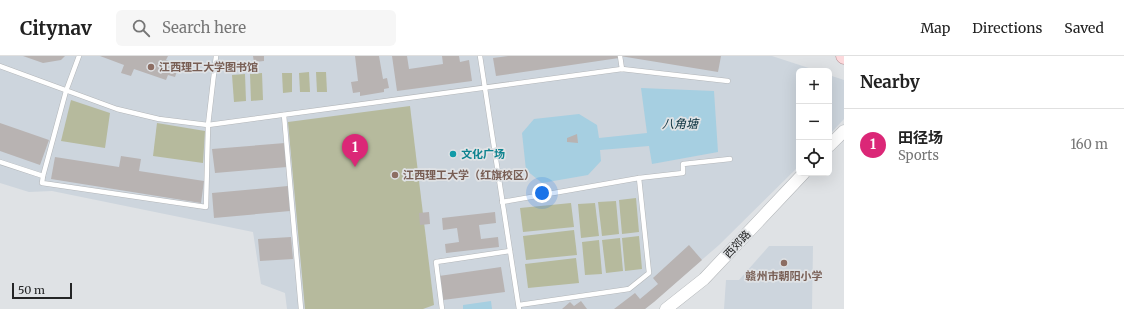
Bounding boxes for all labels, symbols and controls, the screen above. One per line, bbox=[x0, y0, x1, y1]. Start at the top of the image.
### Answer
search box bbox=[116, 10, 396, 46]
text: Citynav bbox=[20, 16, 92, 40]
icon: search bbox=[130, 17, 152, 39]
text: Search here bbox=[162, 18, 246, 37]
text: Map bbox=[920, 19, 950, 37]
text: Directions bbox=[972, 19, 1042, 37]
text: Saved bbox=[1064, 19, 1104, 37]
place label: 江西理工大学图书馆 bbox=[159, 60, 258, 74]
marker: 江西理工大学图书馆 bbox=[146, 62, 156, 72]
map controls bbox=[796, 68, 832, 176]
button: + bbox=[796, 68, 832, 104]
text: Nearby bbox=[860, 71, 920, 93]
button: − bbox=[796, 104, 832, 140]
water label: 八角塘 bbox=[662, 116, 700, 131]
text: 田径场 bbox=[898, 128, 943, 147]
pin: 1 bbox=[342, 134, 368, 167]
text: 1 bbox=[870, 136, 876, 153]
text: 160 m bbox=[1070, 136, 1108, 153]
button: locate bbox=[796, 140, 832, 176]
place label: 文化广场 bbox=[461, 147, 505, 161]
text: Sports bbox=[898, 147, 939, 164]
marker: 文化广场 bbox=[448, 149, 458, 159]
place label: 江西理工大学（红旗校区） bbox=[403, 168, 535, 182]
marker: 江西理工大学（红旗校区） bbox=[390, 170, 400, 180]
your location bbox=[532, 183, 552, 203]
street label: 西郊路 bbox=[721, 227, 753, 261]
marker: 赣州市朝阳小学 bbox=[779, 258, 789, 268]
place label: 赣州市朝阳小学 bbox=[746, 269, 823, 283]
scale bar bbox=[12, 281, 72, 300]
text: 50 m bbox=[18, 283, 45, 297]

